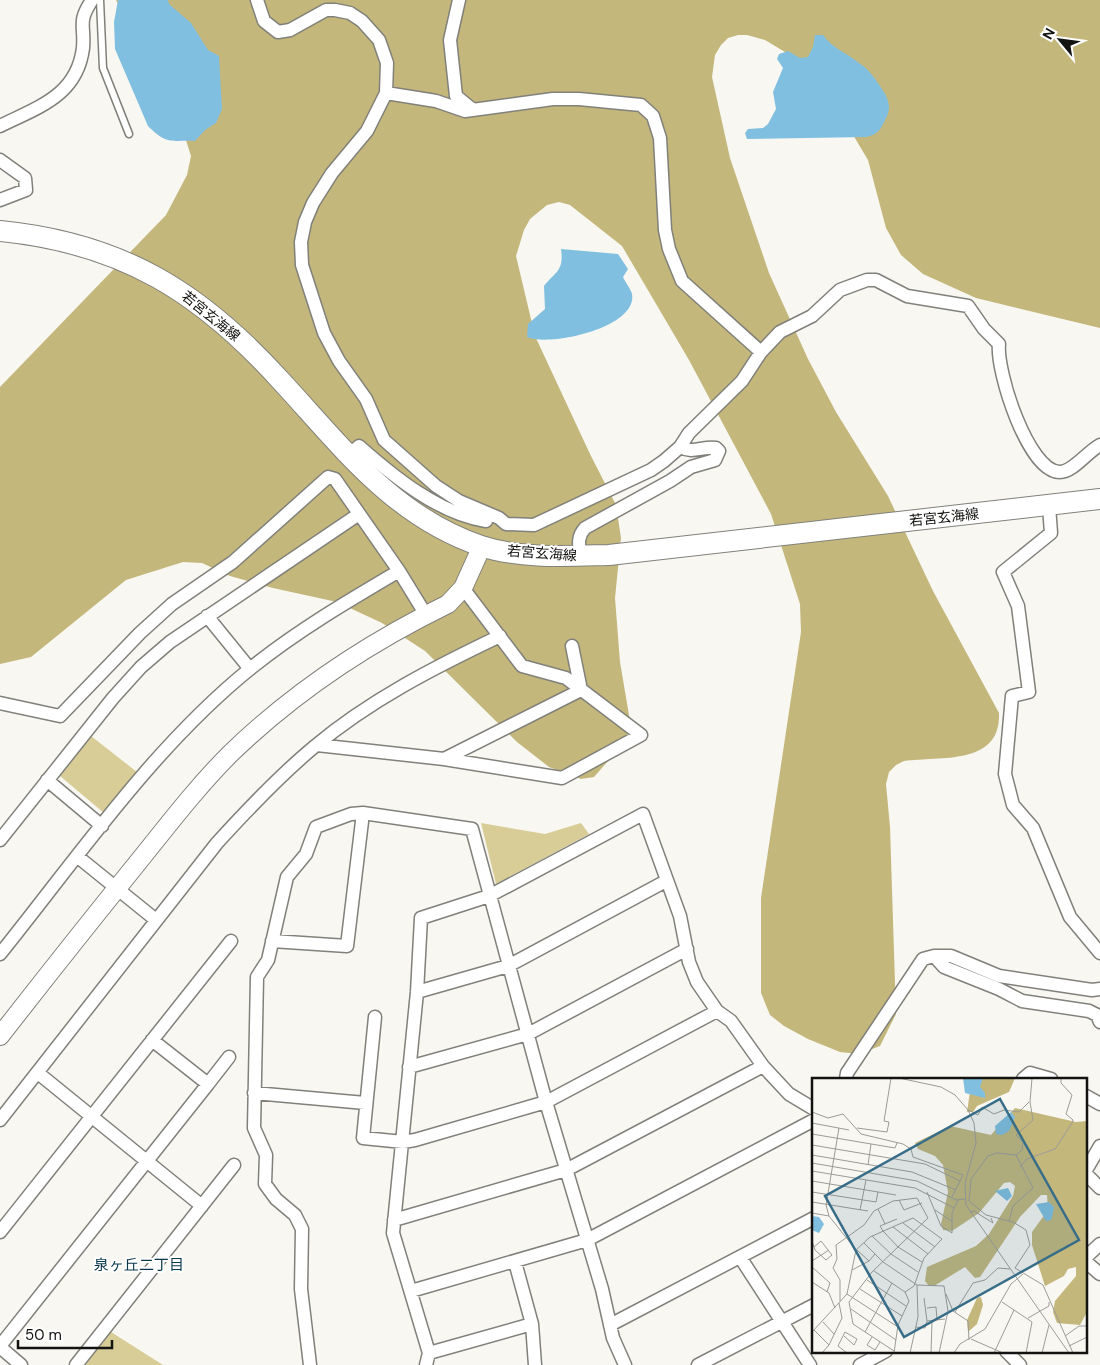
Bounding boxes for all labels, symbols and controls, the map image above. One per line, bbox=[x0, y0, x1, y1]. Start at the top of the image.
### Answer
north arrow bbox=[1035, 15, 1085, 65]
text: N bbox=[1038, 25, 1059, 43]
street label: 若宮玄海線 bbox=[178, 287, 244, 345]
street label: 若宮玄海線 bbox=[908, 504, 980, 530]
street label: 若宮玄海線 bbox=[506, 542, 578, 564]
inset map bbox=[812, 1078, 1088, 1352]
district label: 泉ヶ丘二丁目 bbox=[94, 1255, 184, 1275]
scale bar bbox=[18, 1318, 111, 1350]
text: 50 m bbox=[25, 1325, 62, 1345]

